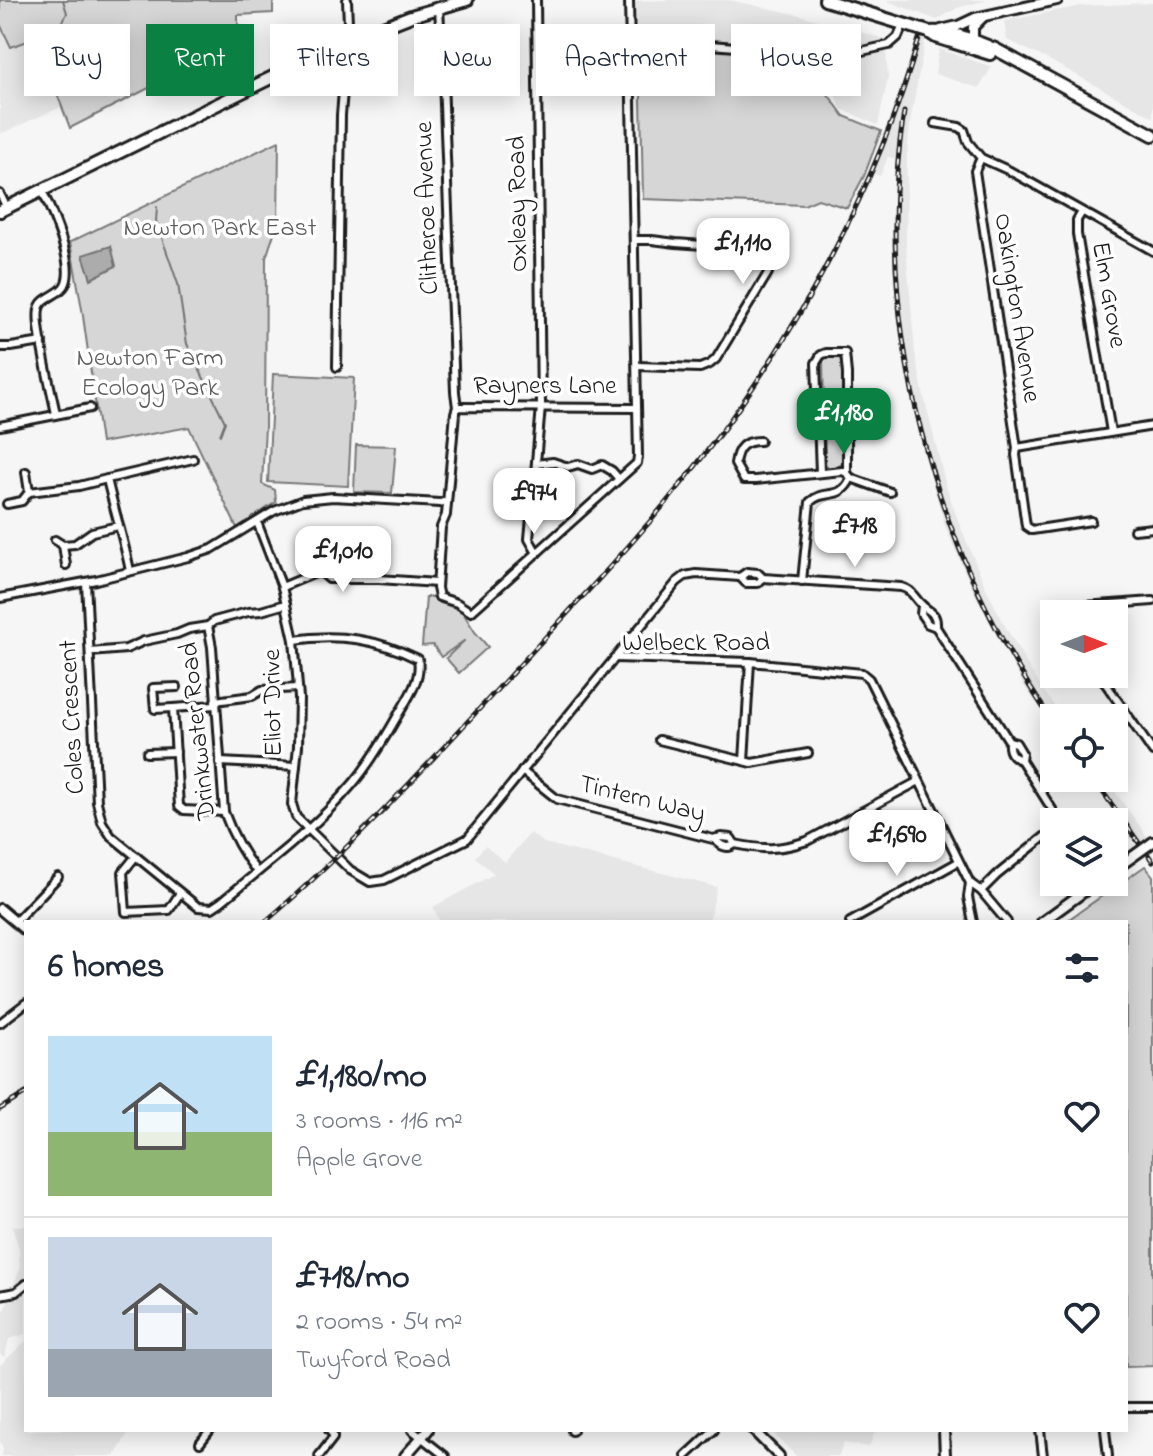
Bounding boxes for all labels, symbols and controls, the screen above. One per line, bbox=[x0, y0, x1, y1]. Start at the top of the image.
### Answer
chip: Buy bbox=[24, 24, 130, 96]
chip: Rent bbox=[146, 24, 254, 96]
chip: Filters bbox=[270, 24, 398, 96]
chip: New bbox=[414, 24, 520, 96]
chip: Apartment bbox=[536, 24, 715, 96]
chip: House bbox=[731, 24, 861, 96]
street label: Clitheroe Avenue bbox=[406, 120, 450, 295]
street label: Oxleay Road bbox=[499, 135, 539, 272]
park label: Newton Park East bbox=[123, 210, 317, 248]
street label: Oakington Avenue bbox=[982, 211, 1050, 406]
pin: £1,110 bbox=[678, 218, 808, 286]
text: £1,110 bbox=[715, 225, 771, 263]
street label: Elm Grove bbox=[1080, 239, 1136, 351]
park label: Newton Farm Ecology Park bbox=[77, 340, 223, 408]
street label: Rayners Lane bbox=[473, 368, 617, 406]
pin: £1,180 bbox=[779, 388, 909, 456]
text: £1,180 bbox=[815, 395, 873, 433]
pin: £974 bbox=[487, 468, 581, 536]
text: £974 bbox=[511, 475, 557, 513]
pin: £718 bbox=[808, 501, 902, 569]
text: £718 bbox=[832, 508, 878, 546]
pin: £1,010 bbox=[278, 526, 408, 594]
text: £1,010 bbox=[313, 533, 373, 571]
north arrow bbox=[1040, 600, 1128, 688]
map controls bbox=[1040, 600, 1128, 896]
street label: Welbeck Road bbox=[622, 625, 770, 663]
street label: Coles Crescent bbox=[50, 638, 96, 795]
street label: Drinkwater Road bbox=[171, 640, 227, 823]
street label: Eliot Drive bbox=[254, 648, 294, 757]
button: locate bbox=[1040, 704, 1128, 792]
street label: Tintern Way bbox=[575, 766, 709, 834]
button: layers bbox=[1040, 808, 1128, 896]
pin: £1,690 bbox=[832, 810, 962, 878]
text: £1,690 bbox=[867, 817, 927, 855]
text: 6 homes bbox=[48, 943, 164, 993]
icon: filters bbox=[1060, 946, 1104, 990]
text: £1,180/mo bbox=[296, 1053, 427, 1103]
icon: home bbox=[112, 1068, 208, 1164]
icon: heart bbox=[1060, 1094, 1104, 1138]
text: 3 rooms · 116 m² bbox=[296, 1103, 463, 1141]
text: Apple Grove bbox=[296, 1141, 422, 1179]
text: £718/mo bbox=[296, 1254, 410, 1304]
icon: home bbox=[112, 1269, 208, 1365]
icon: heart bbox=[1060, 1295, 1104, 1339]
text: 2 rooms · 54 m² bbox=[296, 1304, 462, 1342]
text: Twyford Road bbox=[296, 1342, 451, 1380]

